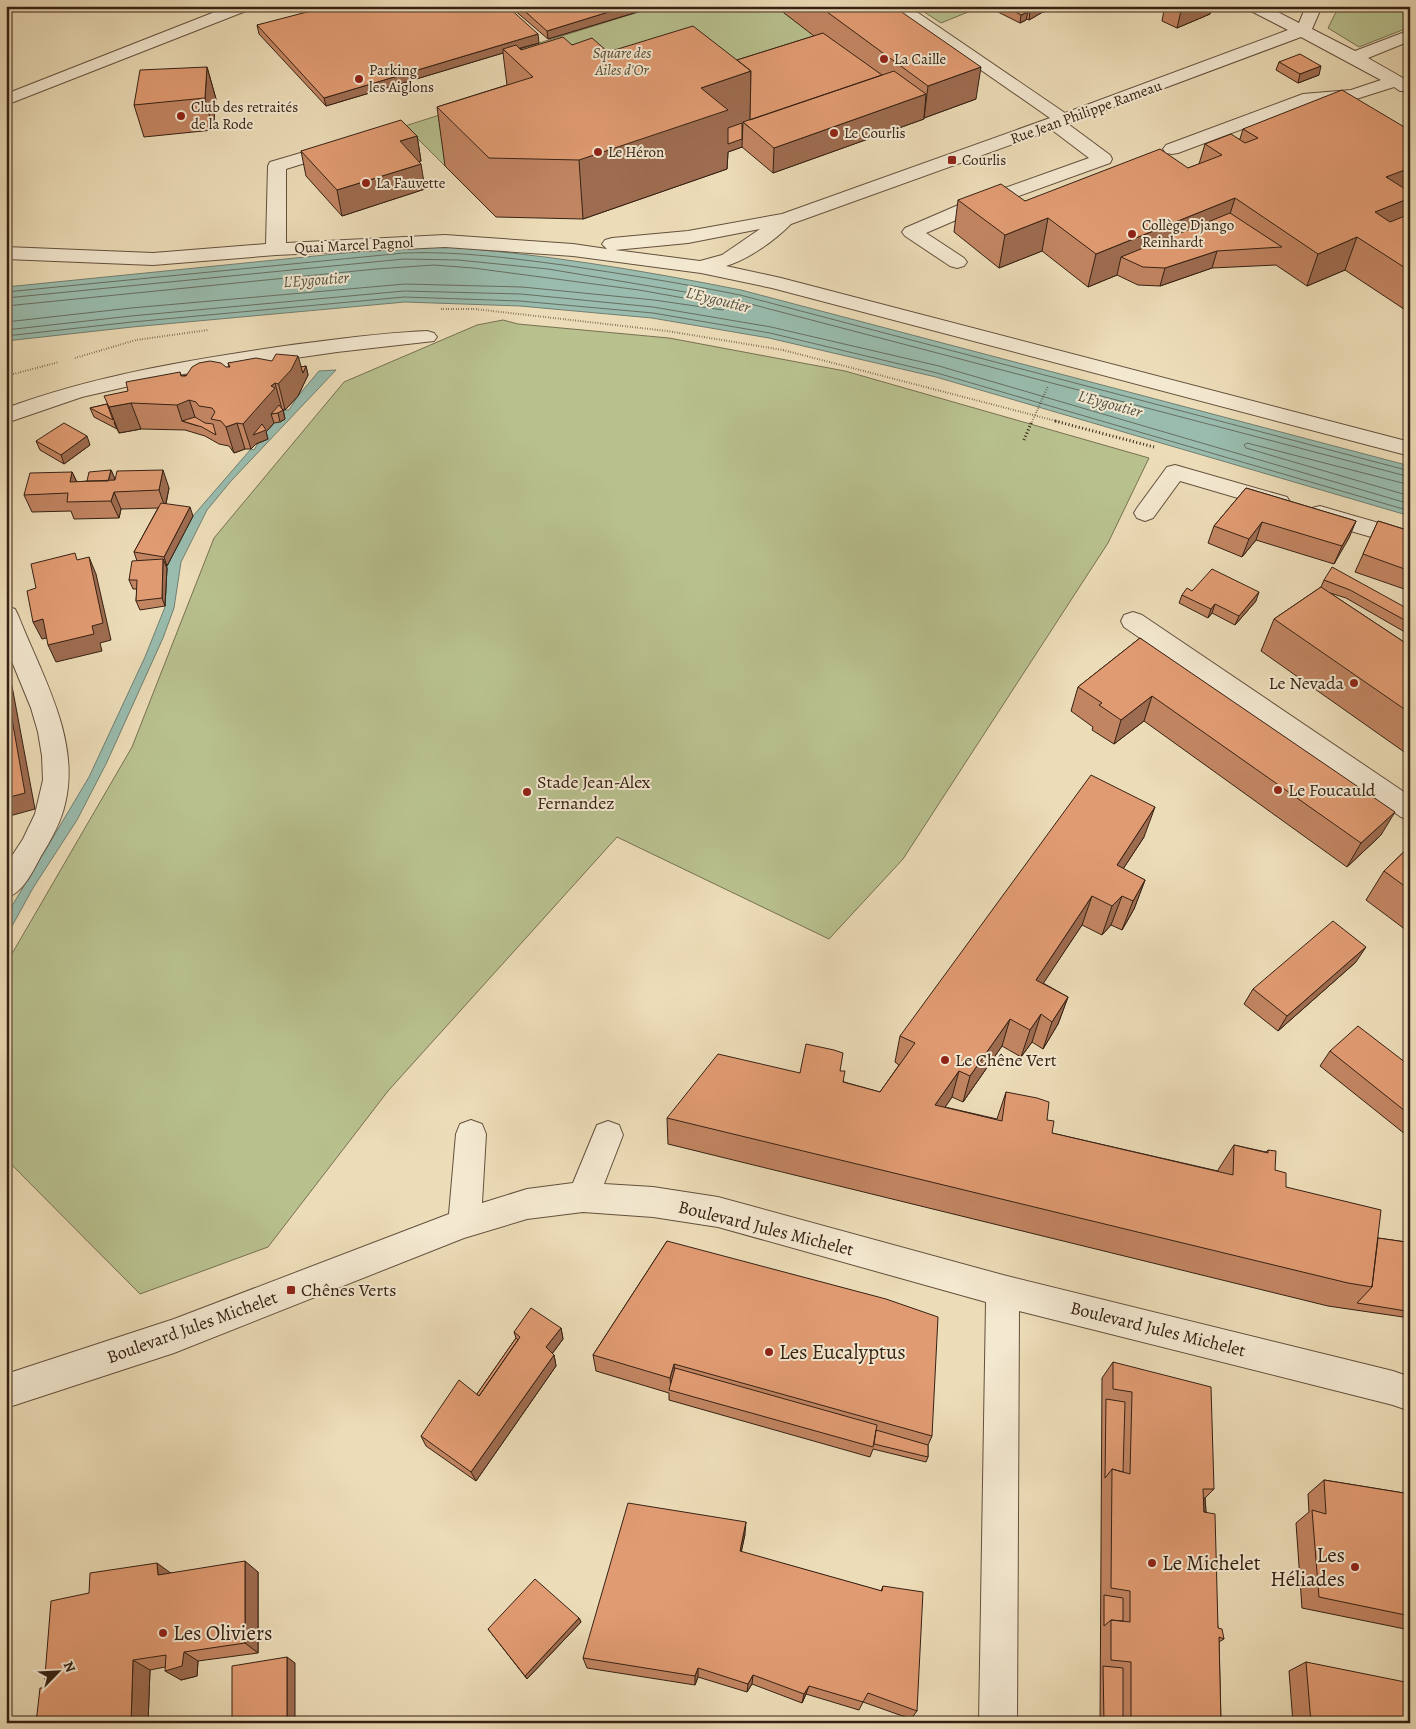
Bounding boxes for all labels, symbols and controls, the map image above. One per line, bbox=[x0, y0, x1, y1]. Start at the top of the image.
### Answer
park label: Square des Ailes d'Or bbox=[593, 43, 651, 80]
place label: La Caille bbox=[894, 49, 946, 69]
marker: La Caille bbox=[878, 53, 890, 65]
place label: Parking les Aiglons bbox=[369, 60, 434, 97]
marker: Parking les Aiglons bbox=[353, 73, 365, 85]
street label: Rue Jean Philippe Rameau bbox=[1007, 75, 1165, 149]
place label: Club des retraités de la Rode bbox=[191, 97, 298, 134]
marker: Club des retraités de la Rode bbox=[175, 110, 187, 122]
place label: Le Courlis bbox=[844, 123, 906, 143]
marker: Le Courlis bbox=[828, 127, 840, 139]
place label: Le Héron bbox=[608, 142, 664, 162]
marker: Le Héron bbox=[592, 146, 604, 158]
place label: Courlis bbox=[962, 150, 1006, 170]
marker: Courlis bbox=[946, 154, 958, 166]
place label: La Fauvette bbox=[376, 173, 446, 193]
marker: La Fauvette bbox=[360, 177, 372, 189]
place label: Collège Django Reinhardt bbox=[1142, 215, 1234, 252]
marker: Collège Django Reinhardt bbox=[1126, 228, 1138, 240]
street label: Quai Marcel Pagnol bbox=[294, 232, 414, 258]
water label: L'Eygoutier bbox=[282, 267, 350, 293]
water label: L'Eygoutier bbox=[683, 281, 753, 319]
water label: L'Eygoutier bbox=[1075, 385, 1145, 423]
place label: Le Nevada bbox=[1268, 671, 1345, 695]
marker: Le Nevada bbox=[1348, 677, 1360, 689]
place label: Stade Jean-Alex Fernandez bbox=[537, 770, 651, 815]
place label: Le Foucauld bbox=[1288, 778, 1376, 802]
marker: Le Foucauld bbox=[1272, 784, 1284, 796]
marker: Stade Jean-Alex Fernandez bbox=[521, 786, 533, 798]
place label: Le Chêne Vert bbox=[955, 1048, 1057, 1072]
marker: Le Chêne Vert bbox=[939, 1054, 951, 1066]
street label: Boulevard Jules Michelet bbox=[676, 1195, 856, 1261]
place label: Chênes Verts bbox=[301, 1278, 396, 1302]
marker: Chênes Verts bbox=[285, 1284, 297, 1296]
street label: Boulevard Jules Michelet bbox=[103, 1285, 281, 1369]
street label: Boulevard Jules Michelet bbox=[1068, 1296, 1248, 1362]
place label: Les Eucalyptus bbox=[779, 1338, 906, 1366]
marker: Les Eucalyptus bbox=[763, 1346, 775, 1358]
place label: Les Héliades bbox=[1270, 1541, 1345, 1593]
place label: Le Michelet bbox=[1162, 1549, 1261, 1577]
marker: Le Michelet bbox=[1146, 1557, 1158, 1569]
marker: Les Héliades bbox=[1349, 1561, 1361, 1573]
place label: Les Oliviers bbox=[173, 1619, 272, 1647]
marker: Les Oliviers bbox=[157, 1627, 169, 1639]
north arrow bbox=[32, 1646, 82, 1696]
text: N bbox=[59, 1658, 80, 1675]

